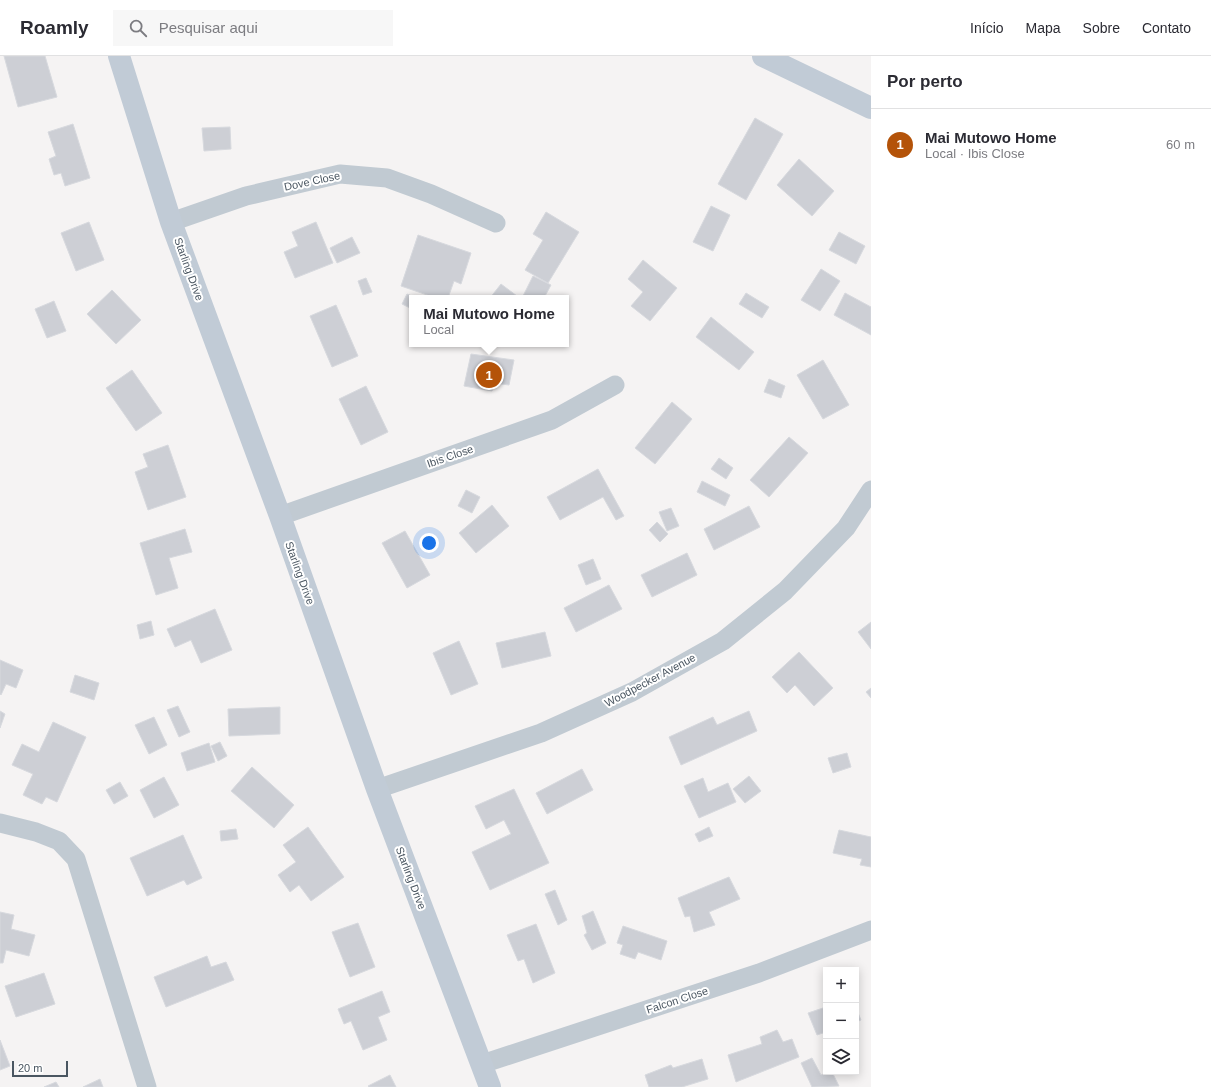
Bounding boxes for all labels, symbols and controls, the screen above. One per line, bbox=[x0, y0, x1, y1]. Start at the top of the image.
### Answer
search box bbox=[113, 10, 393, 46]
text: Roamly bbox=[20, 17, 89, 38]
icon: search bbox=[127, 17, 149, 39]
text: Pesquisar aqui bbox=[159, 19, 258, 36]
text: Início bbox=[970, 20, 1004, 36]
text: Mapa bbox=[1026, 20, 1061, 36]
text: Sobre bbox=[1083, 20, 1120, 36]
text: Contato bbox=[1142, 20, 1191, 36]
text: Por perto bbox=[887, 72, 963, 91]
text: Mai Mutowo Home bbox=[925, 129, 1057, 146]
text: 1 bbox=[896, 137, 904, 152]
text: 60 m bbox=[1166, 137, 1195, 152]
text: Local · Ibis Close bbox=[925, 146, 1025, 161]
street label: Dove Close bbox=[283, 169, 341, 193]
street label: Starling Drive bbox=[172, 236, 206, 302]
popup bbox=[409, 295, 569, 347]
text: Mai Mutowo Home bbox=[423, 305, 555, 322]
text: Local bbox=[423, 322, 454, 337]
pin: 1 bbox=[476, 360, 502, 390]
street label: Ibis Close bbox=[425, 442, 475, 470]
your location bbox=[419, 533, 439, 553]
street label: Starling Drive bbox=[283, 540, 317, 606]
street label: Woodpecker Avenue bbox=[603, 651, 697, 709]
street label: Starling Drive bbox=[394, 845, 428, 911]
map controls bbox=[823, 967, 859, 1075]
button: + bbox=[823, 967, 859, 1003]
street label: Falcon Close bbox=[645, 984, 709, 1016]
button: − bbox=[823, 1003, 859, 1039]
button: layers bbox=[823, 1039, 859, 1075]
scale bar bbox=[12, 1059, 68, 1078]
text: 20 m bbox=[18, 1062, 42, 1074]

